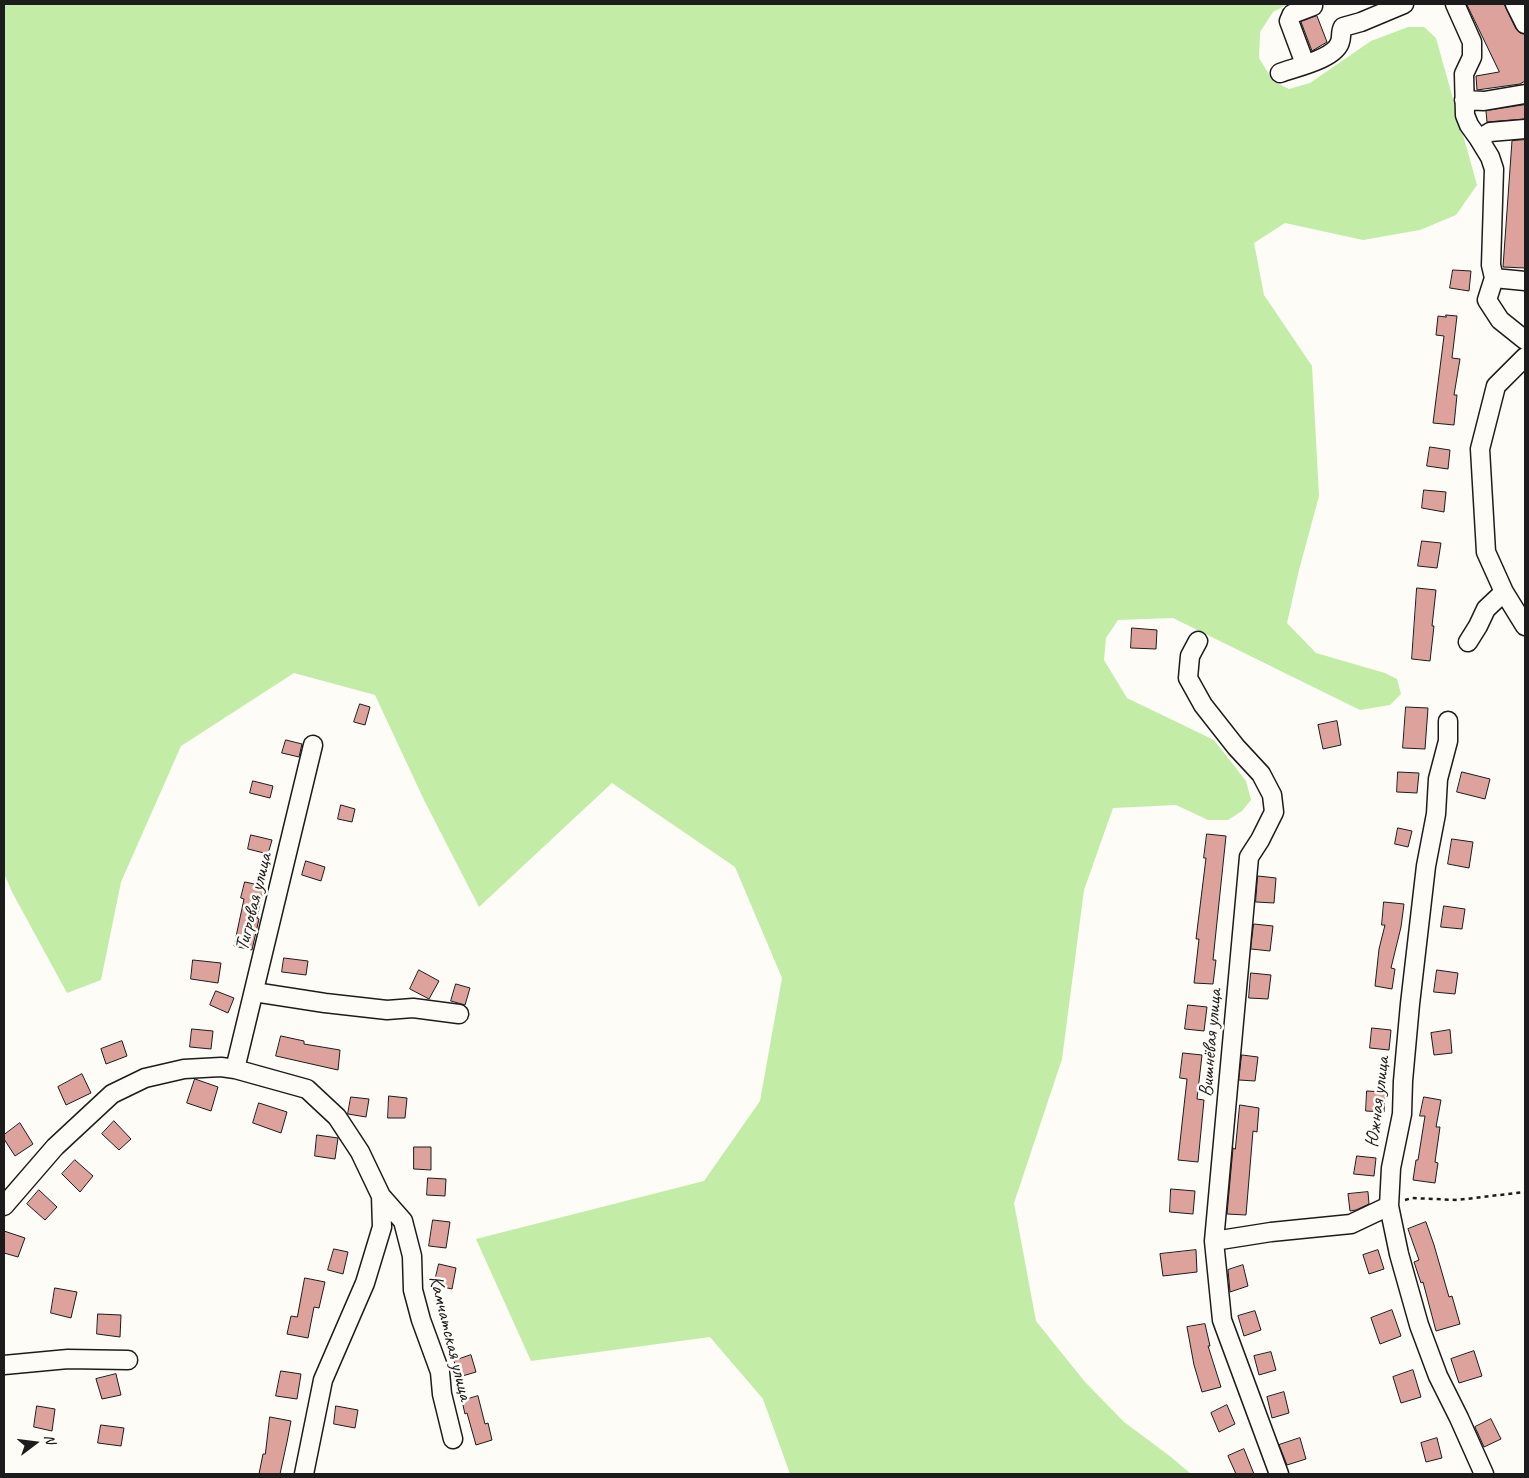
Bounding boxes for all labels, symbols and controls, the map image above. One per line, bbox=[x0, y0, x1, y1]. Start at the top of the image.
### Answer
street label: Тигровая улица bbox=[230, 851, 278, 953]
street label: Вишнёвая улица bbox=[1194, 988, 1228, 1098]
street label: Южная улица bbox=[1361, 1055, 1395, 1149]
street label: Камчатская улица bbox=[423, 1273, 477, 1403]
north arrow bbox=[10, 1418, 60, 1468]
text: N bbox=[41, 1433, 59, 1445]

